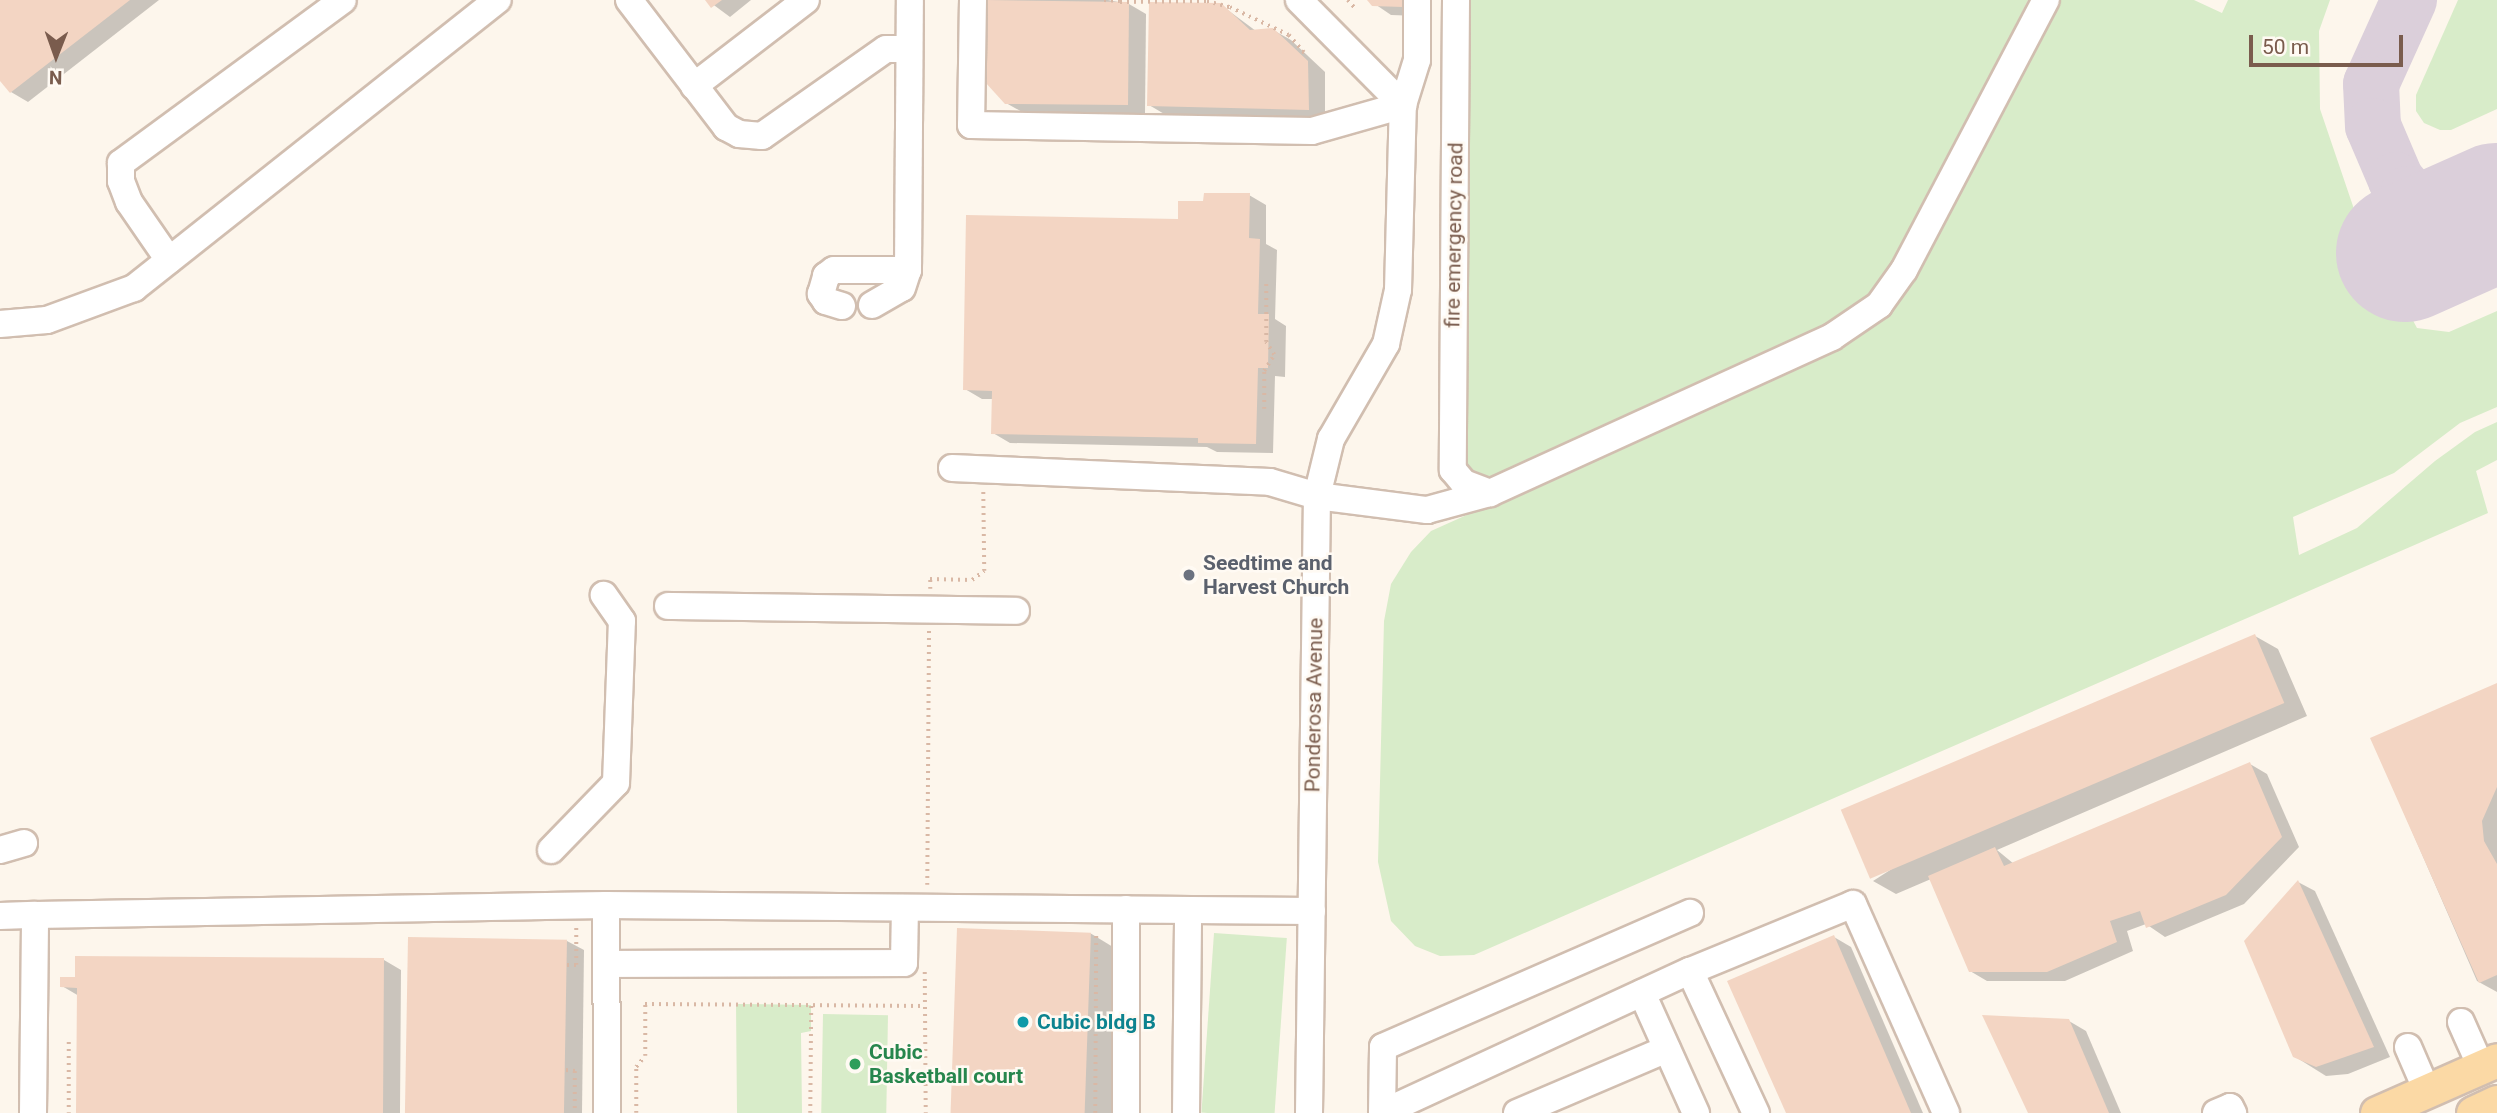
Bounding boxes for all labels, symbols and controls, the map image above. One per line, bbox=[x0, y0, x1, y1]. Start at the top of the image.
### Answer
north arrow bbox=[21, 21, 91, 91]
scale bar bbox=[2252, 21, 2406, 65]
text: 50 m bbox=[2262, 35, 2309, 59]
text: N bbox=[49, 66, 63, 89]
street label: fire emergency road bbox=[1440, 142, 1468, 328]
place label: Seedtime and Harvest Church bbox=[1203, 550, 1349, 600]
marker: Seedtime and Harvest Church bbox=[1181, 567, 1197, 583]
street label: Ponderosa Avenue bbox=[1300, 617, 1328, 793]
place label: Cubic bldg B bbox=[1037, 1009, 1156, 1035]
marker: Cubic bldg B bbox=[1015, 1014, 1031, 1030]
place label: Cubic Basketball court bbox=[869, 1039, 1023, 1089]
marker: Cubic Basketball court bbox=[847, 1056, 863, 1072]

